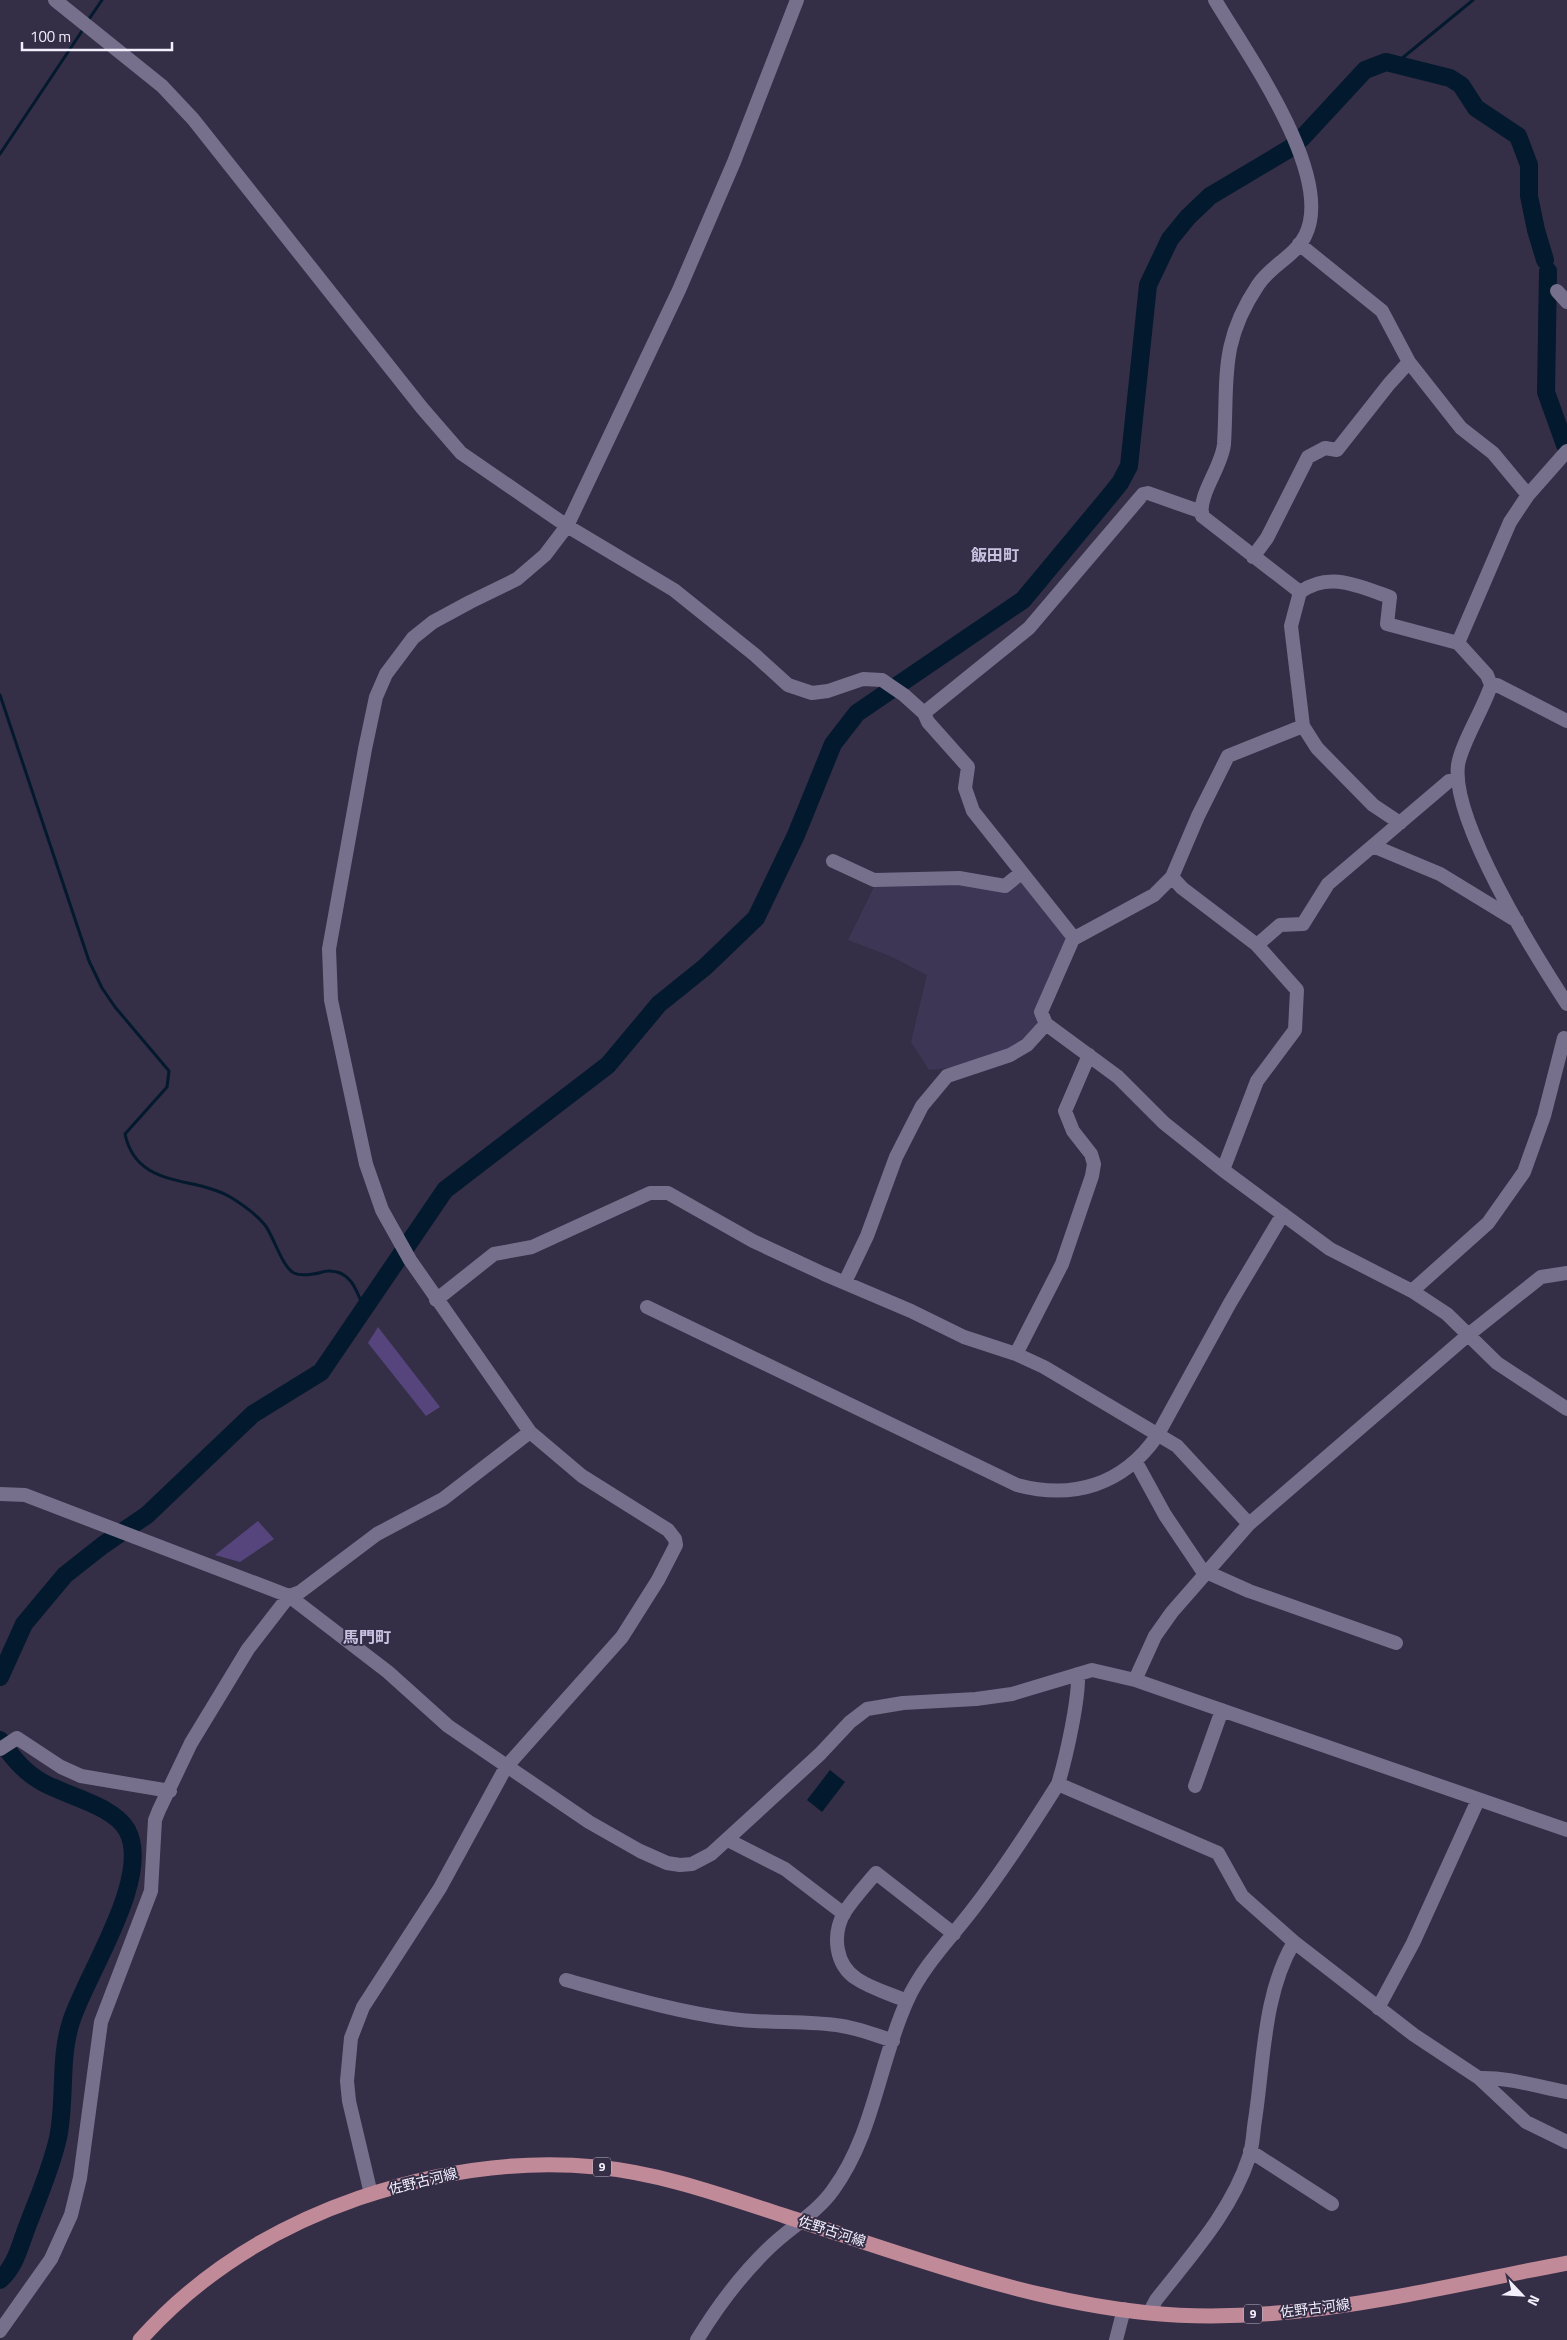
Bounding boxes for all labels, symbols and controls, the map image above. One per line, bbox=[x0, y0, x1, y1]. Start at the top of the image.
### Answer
scale bar bbox=[22, 20, 172, 52]
text: 100 m bbox=[30, 25, 71, 48]
district label: 飯田町 bbox=[970, 543, 1019, 567]
district label: 馬門町 bbox=[343, 1625, 391, 1649]
road number: 9 bbox=[593, 2158, 611, 2176]
street label: 佐野古河線 bbox=[386, 2162, 459, 2199]
street label: 佐野古河線 bbox=[796, 2210, 869, 2251]
north arrow bbox=[1497, 2270, 1547, 2320]
text: N bbox=[1523, 2292, 1546, 2310]
street label: 佐野古河線 bbox=[1279, 2293, 1351, 2322]
road number: 9 bbox=[1244, 2304, 1262, 2324]

